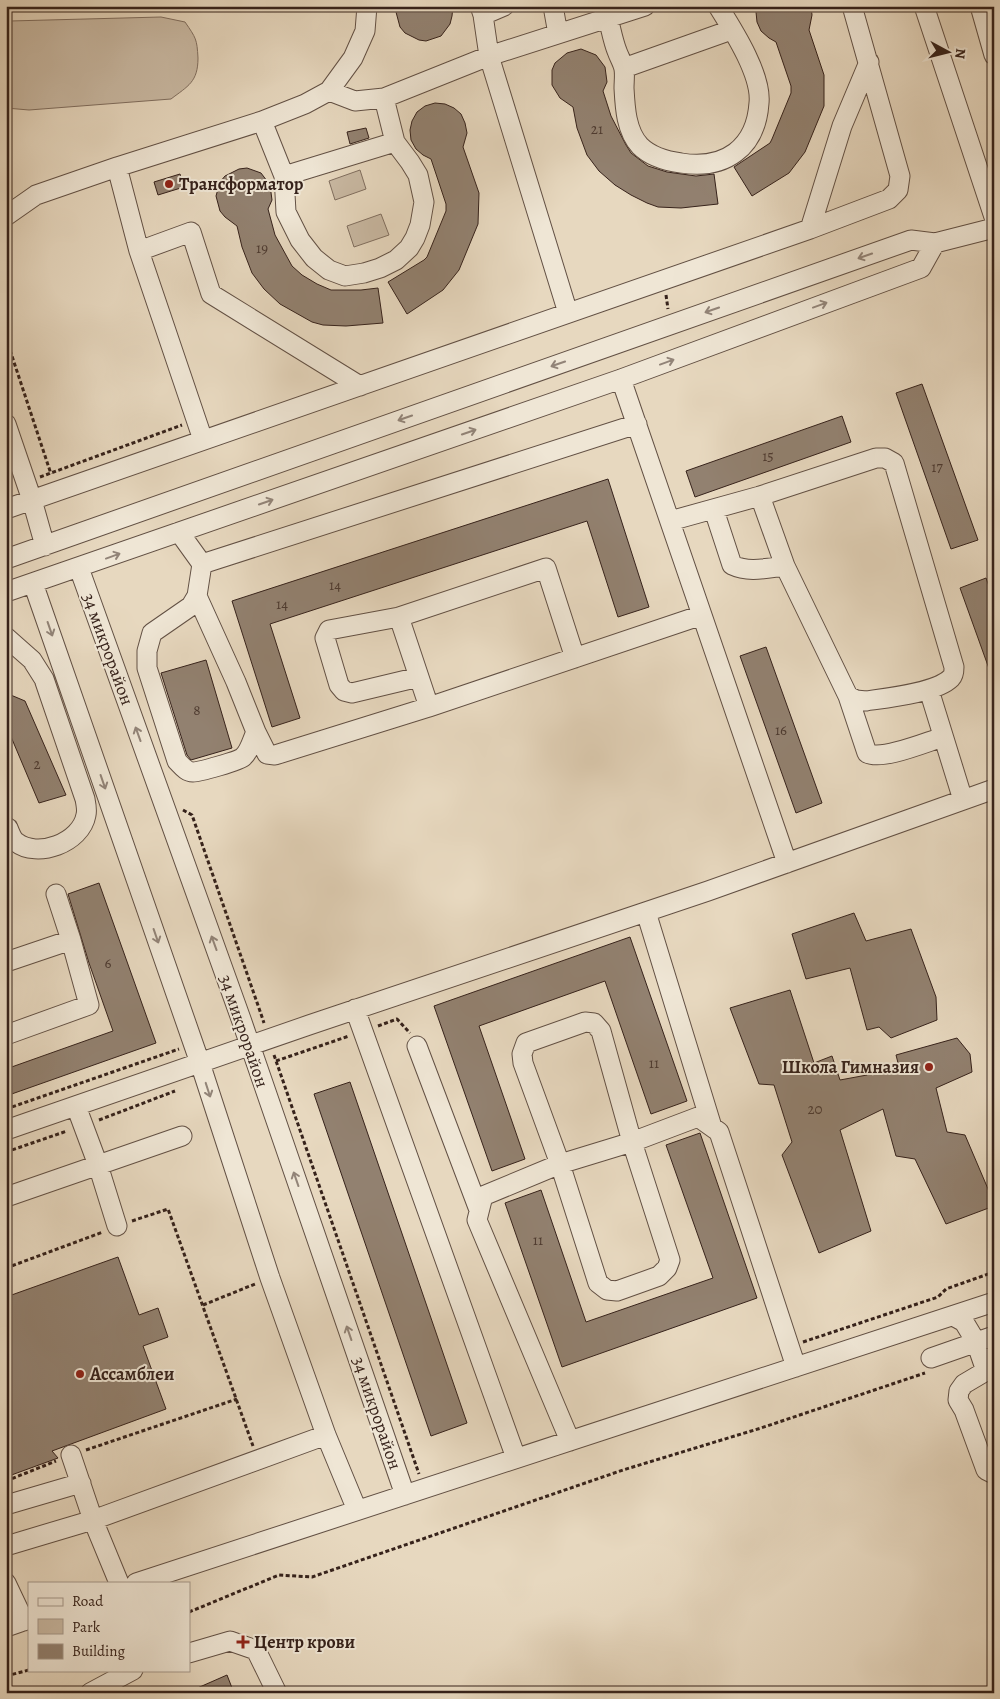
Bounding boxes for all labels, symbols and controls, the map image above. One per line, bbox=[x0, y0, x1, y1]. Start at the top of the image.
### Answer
north arrow bbox=[922, 28, 972, 78]
text: N bbox=[950, 47, 970, 60]
house number: 21 bbox=[591, 119, 603, 139]
place label: Трансформатор bbox=[179, 172, 304, 196]
marker: Трансформатор bbox=[163, 178, 175, 190]
house number: 19 bbox=[256, 238, 268, 258]
one-way arrow bbox=[857, 252, 873, 261]
one-way arrow bbox=[811, 300, 827, 309]
one-way arrow bbox=[704, 306, 720, 315]
one-way arrow bbox=[659, 357, 674, 366]
one-way arrow bbox=[551, 360, 567, 369]
one-way arrow bbox=[398, 414, 413, 423]
one-way arrow bbox=[461, 426, 477, 436]
house number: 15 bbox=[762, 446, 774, 466]
house number: 17 bbox=[931, 457, 943, 477]
one-way arrow bbox=[258, 497, 273, 506]
one-way arrow bbox=[104, 551, 120, 560]
house number: 14 bbox=[329, 575, 341, 595]
street label: 34 микрорайон bbox=[77, 590, 139, 708]
house number: 14 bbox=[276, 594, 288, 614]
one-way arrow bbox=[46, 621, 55, 636]
house number: 8 bbox=[193, 700, 201, 720]
house number: 16 bbox=[775, 720, 787, 740]
one-way arrow bbox=[133, 727, 142, 743]
house number: 2 bbox=[33, 754, 41, 774]
one-way arrow bbox=[99, 774, 108, 790]
one-way arrow bbox=[152, 928, 161, 943]
one-way arrow bbox=[209, 936, 218, 952]
house number: 6 bbox=[105, 953, 112, 973]
street label: 34 микрорайон bbox=[214, 971, 274, 1091]
house number: 11 bbox=[649, 1053, 659, 1073]
place label: Школа Гимназия bbox=[782, 1055, 919, 1079]
marker: Школа Гимназия bbox=[923, 1061, 935, 1073]
one-way arrow bbox=[204, 1082, 214, 1098]
house number: 20 bbox=[807, 1099, 823, 1119]
one-way arrow bbox=[291, 1172, 300, 1188]
house number: 11 bbox=[533, 1230, 543, 1250]
one-way arrow bbox=[344, 1326, 353, 1341]
street label: 34 микрорайон bbox=[347, 1353, 407, 1473]
place label: Ассамблеи bbox=[89, 1362, 175, 1386]
marker: Ассамблеи bbox=[74, 1368, 86, 1380]
legend bbox=[28, 1582, 190, 1672]
text: Road bbox=[72, 1591, 104, 1611]
text: Park bbox=[72, 1617, 101, 1637]
place label: Центр крови bbox=[254, 1630, 355, 1654]
marker: Центр крови bbox=[236, 1635, 250, 1649]
text: Building bbox=[72, 1641, 125, 1661]

